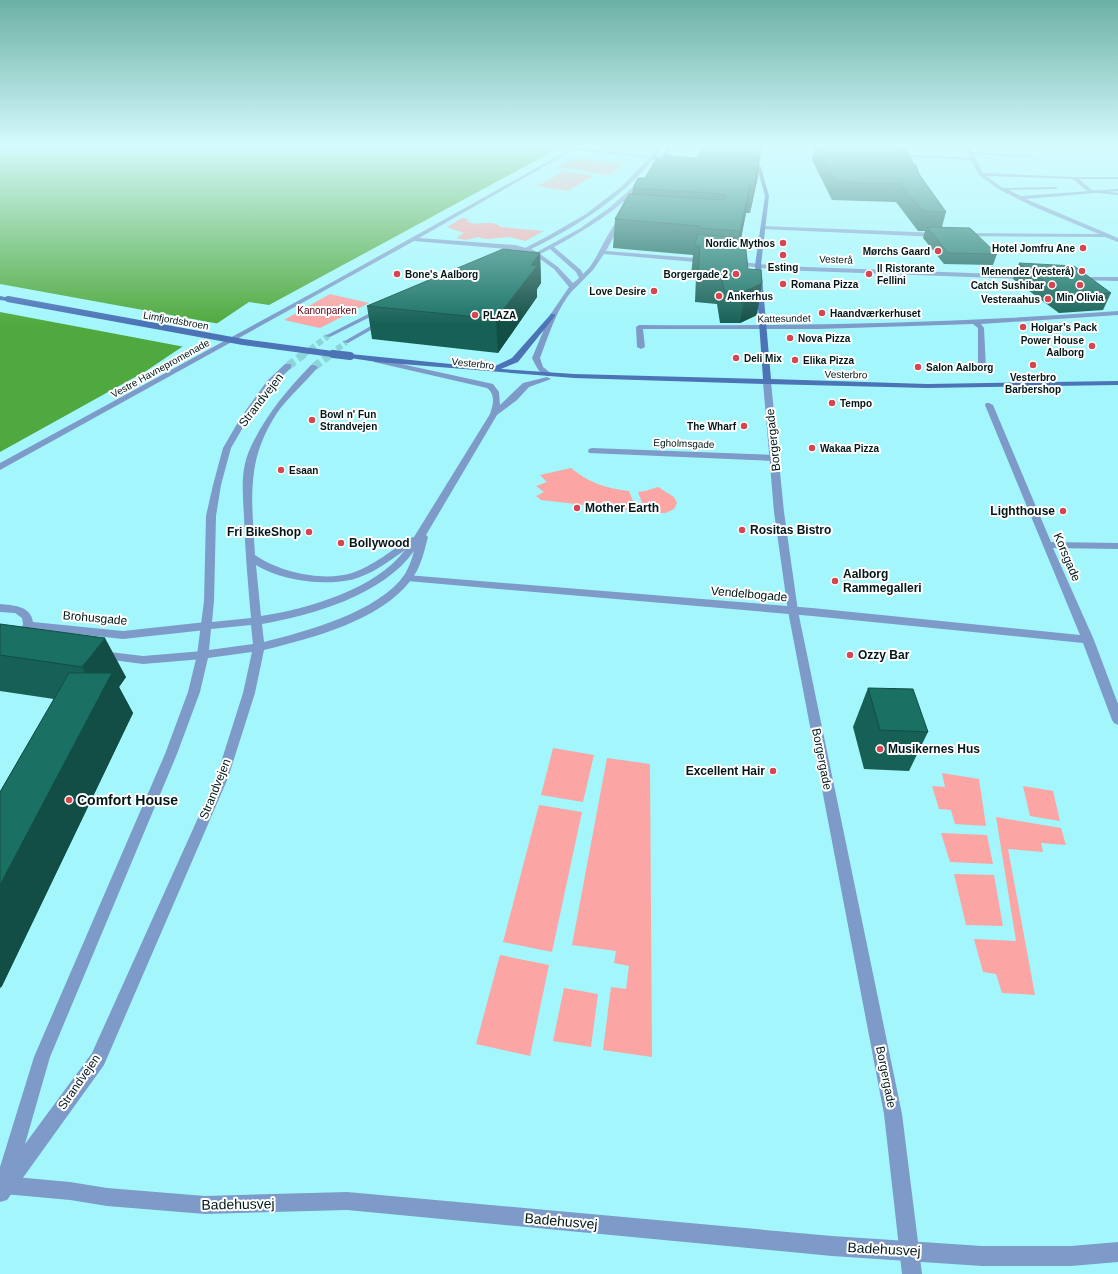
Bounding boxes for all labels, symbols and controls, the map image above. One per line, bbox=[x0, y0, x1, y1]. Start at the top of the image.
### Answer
place label: Nordic Mythos bbox=[706, 238, 775, 249]
marker: Nordic Mythos bbox=[778, 238, 788, 248]
place label: Hotel Jomfru Ane bbox=[992, 243, 1075, 254]
marker: Hotel Jomfru Ane bbox=[1078, 243, 1088, 253]
place label: Mørchs Gaard bbox=[863, 246, 930, 257]
marker: Mørchs Gaard bbox=[933, 246, 943, 256]
marker: Esting bbox=[778, 250, 788, 260]
street label: Vesterå bbox=[819, 253, 854, 266]
place label: Esting bbox=[768, 262, 798, 273]
place label: Il Ristorante Fellini bbox=[877, 263, 935, 286]
place label: Menendez (vesterå) bbox=[981, 266, 1074, 277]
marker: Menendez (vesterå) bbox=[1077, 266, 1087, 276]
marker: Bone's Aalborg bbox=[392, 269, 402, 279]
place label: Bone's Aalborg bbox=[405, 269, 478, 280]
place label: Borgergade 2 bbox=[664, 269, 728, 280]
marker: Borgergade 2 bbox=[731, 269, 741, 279]
marker: Il Ristorante Fellini bbox=[864, 269, 874, 279]
marker: Romana Pizza bbox=[778, 279, 788, 289]
place label: Romana Pizza bbox=[791, 279, 859, 290]
place label: Catch Sushibar bbox=[971, 280, 1044, 291]
marker: Catch Sushibar bbox=[1047, 280, 1057, 290]
marker: Min Olivia bbox=[1075, 280, 1085, 290]
place label: Love Desire bbox=[589, 286, 646, 297]
marker: Love Desire bbox=[649, 286, 659, 296]
marker: Ankerhus bbox=[714, 291, 724, 301]
place label: Ankerhus bbox=[727, 291, 774, 302]
place label: Min Olivia bbox=[1056, 292, 1104, 303]
place label: Vesteraahus bbox=[981, 294, 1040, 305]
marker: Vesteraahus bbox=[1043, 294, 1053, 304]
park label: Kanonparken bbox=[297, 305, 357, 316]
marker: Haandværkerhuset bbox=[817, 308, 827, 318]
place label: Haandværkerhuset bbox=[830, 308, 921, 319]
street label: Limfjordsbroen bbox=[142, 309, 209, 332]
marker: PLAZA bbox=[470, 310, 480, 320]
place label: PLAZA bbox=[483, 310, 516, 321]
street label: Kattesundet bbox=[757, 313, 811, 324]
marker: Holgar’s Pack bbox=[1018, 322, 1028, 332]
place label: Holgar’s Pack bbox=[1031, 322, 1098, 333]
marker: Nova Pizza bbox=[785, 333, 795, 343]
place label: Nova Pizza bbox=[798, 333, 851, 344]
place label: Power House Aalborg bbox=[1021, 335, 1084, 358]
street label: Vestre Havnepromenade bbox=[109, 337, 212, 400]
marker: Power House Aalborg bbox=[1087, 341, 1097, 351]
marker: Deli Mix bbox=[731, 353, 741, 363]
place label: Deli Mix bbox=[744, 353, 782, 364]
marker: Elika Pizza bbox=[790, 355, 800, 365]
place label: Elika Pizza bbox=[803, 355, 855, 366]
street label: Vesterbro bbox=[451, 356, 495, 371]
marker: Vesterbro Barbershop bbox=[1028, 360, 1038, 370]
marker: Salon Aalborg bbox=[913, 362, 923, 372]
place label: Salon Aalborg bbox=[926, 362, 993, 373]
street label: Vesterbro bbox=[824, 369, 868, 380]
street label: Strandvejen bbox=[236, 370, 286, 430]
place label: Vesterbro Barbershop bbox=[1005, 372, 1061, 395]
marker: Tempo bbox=[827, 398, 837, 408]
place label: Tempo bbox=[840, 398, 872, 409]
street label: Borgergade bbox=[763, 408, 783, 472]
place label: Bowl n' Fun Strandvejen bbox=[320, 409, 377, 432]
marker: Bowl n' Fun Strandvejen bbox=[307, 415, 317, 425]
place label: The Wharf bbox=[687, 421, 737, 432]
marker: The Wharf bbox=[739, 421, 749, 431]
street label: Egholmsgade bbox=[653, 437, 715, 450]
marker: Wakaa Pizza bbox=[807, 443, 817, 453]
place label: Wakaa Pizza bbox=[820, 443, 880, 454]
marker: Esaan bbox=[276, 465, 286, 475]
place label: Esaan bbox=[289, 465, 318, 476]
place label: Mother Earth bbox=[585, 501, 659, 515]
marker: Mother Earth bbox=[572, 503, 582, 513]
place label: Lighthouse bbox=[990, 504, 1055, 518]
marker: Lighthouse bbox=[1058, 506, 1068, 516]
place label: Rositas Bistro bbox=[750, 523, 831, 537]
place label: Fri BikeShop bbox=[227, 525, 301, 539]
marker: Rositas Bistro bbox=[737, 525, 747, 535]
marker: Fri BikeShop bbox=[304, 527, 314, 537]
street label: Korsgade bbox=[1051, 531, 1084, 584]
place label: Bollywood bbox=[349, 536, 410, 550]
marker: Bollywood bbox=[336, 538, 346, 548]
place label: Aalborg Rammegalleri bbox=[843, 567, 922, 595]
marker: Aalborg Rammegalleri bbox=[830, 576, 840, 586]
street label: Vendelbogade bbox=[710, 584, 788, 604]
street label: Brohusgade bbox=[62, 608, 128, 628]
place label: Ozzy Bar bbox=[858, 648, 910, 662]
marker: Ozzy Bar bbox=[845, 650, 855, 660]
street label: Borgergade bbox=[809, 727, 835, 791]
place label: Musikernes Hus bbox=[888, 742, 980, 756]
marker: Musikernes Hus bbox=[875, 744, 885, 754]
street label: Strandvejen bbox=[197, 757, 233, 821]
place label: Excellent Hair bbox=[686, 764, 765, 778]
marker: Excellent Hair bbox=[768, 766, 778, 776]
place label: Comfort House bbox=[77, 792, 178, 808]
marker: Comfort House bbox=[64, 795, 74, 805]
street label: Borgergade bbox=[873, 1045, 899, 1109]
street label: Strandvejen bbox=[55, 1052, 103, 1112]
street label: Badehusvej bbox=[201, 1195, 275, 1213]
street label: Badehusvej bbox=[524, 1210, 598, 1232]
street label: Badehusvej bbox=[847, 1239, 921, 1259]

